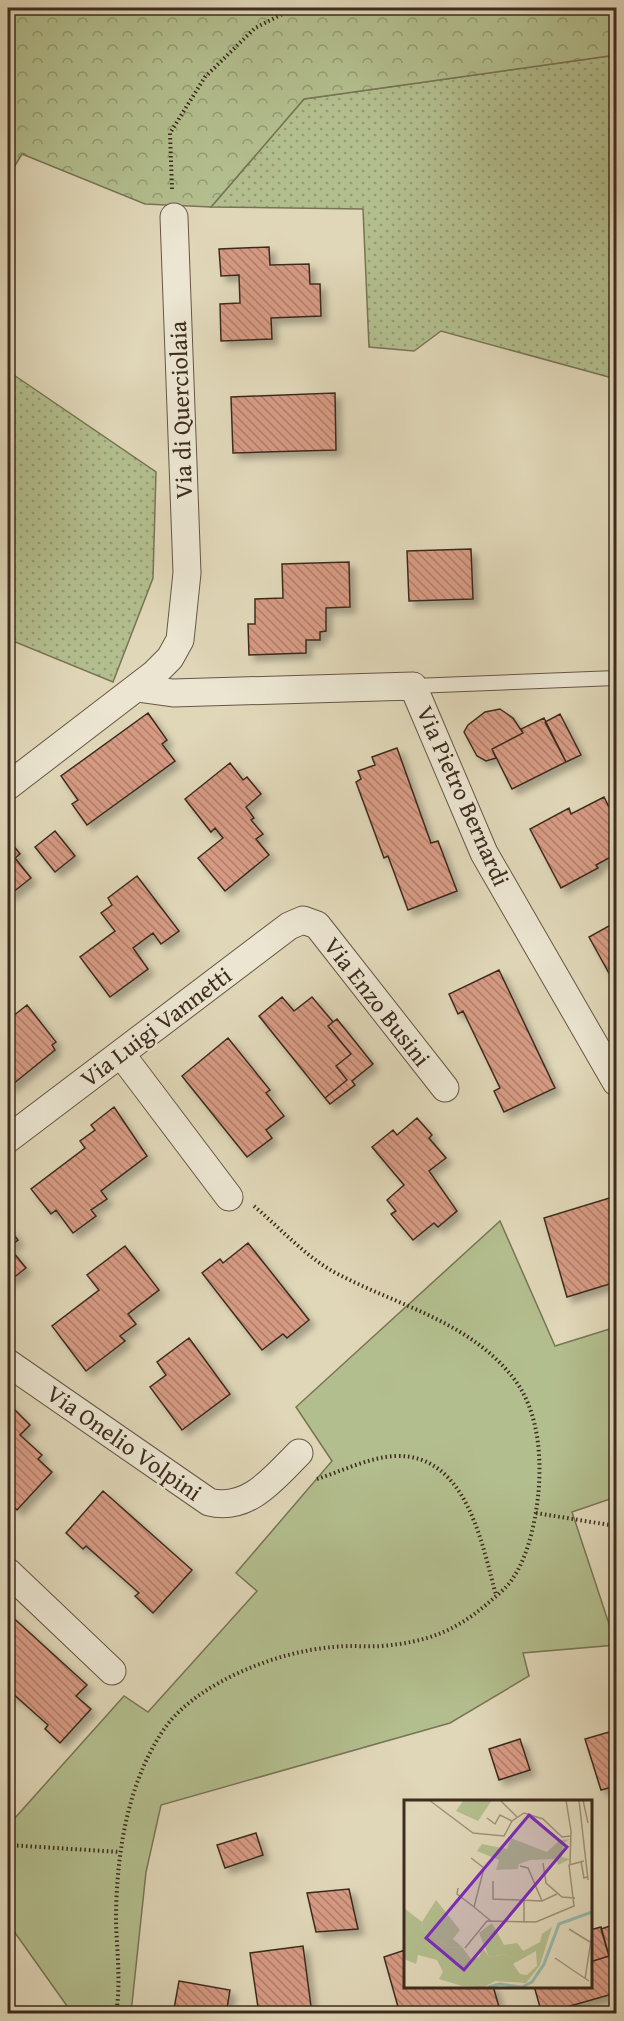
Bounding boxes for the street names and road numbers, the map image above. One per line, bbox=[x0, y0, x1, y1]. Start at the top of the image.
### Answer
street label: Via di Querciolaia bbox=[160, 320, 201, 500]
street label: Via Pietro Bernardi bbox=[408, 700, 519, 892]
street label: Via Enzo Busini bbox=[316, 930, 439, 1074]
street label: Via Luigi Vannetti bbox=[72, 958, 239, 1095]
street label: Via Onelio Volpini bbox=[39, 1376, 209, 1509]

